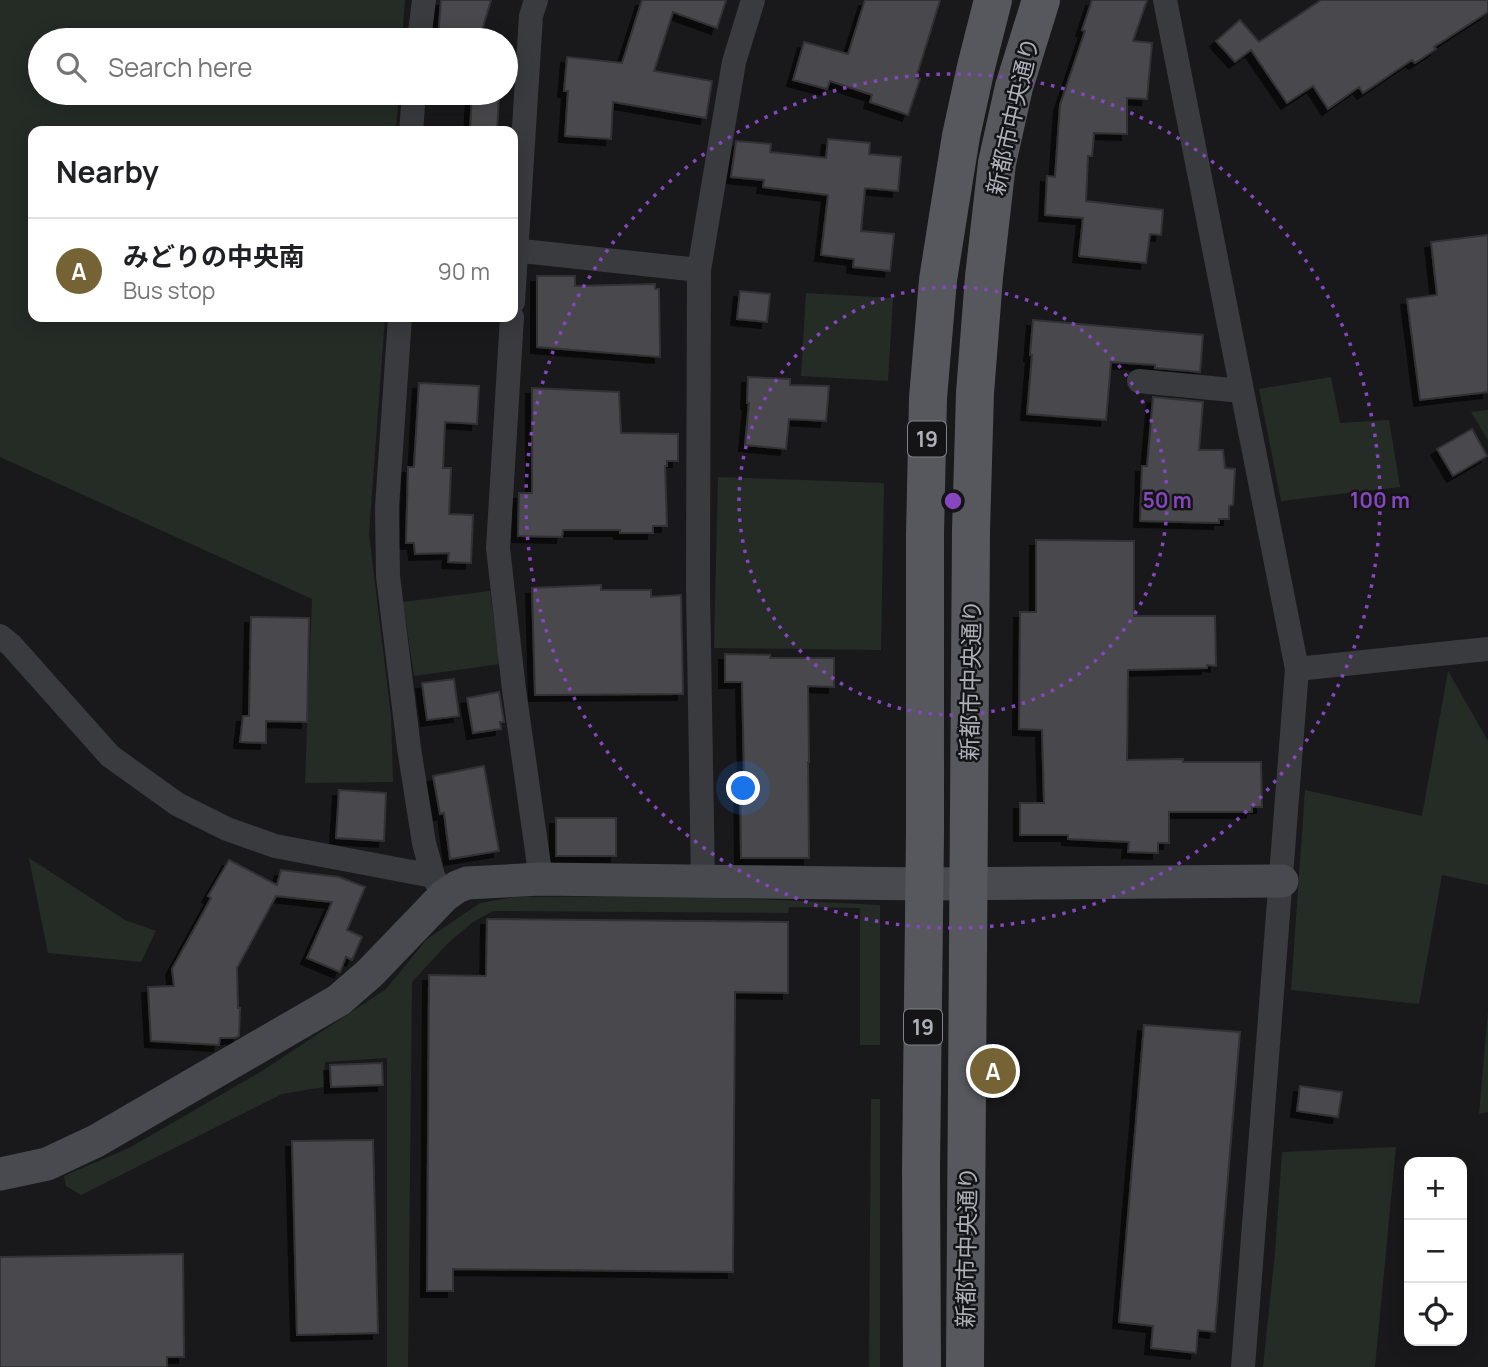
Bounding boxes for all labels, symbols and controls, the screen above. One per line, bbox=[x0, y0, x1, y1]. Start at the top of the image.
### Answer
search box bbox=[28, 28, 518, 105]
street label: 新都市中央通り bbox=[978, 34, 1046, 198]
icon: search bbox=[52, 48, 90, 86]
text: Search here bbox=[108, 49, 253, 85]
text: Nearby bbox=[56, 151, 159, 192]
text: みどりの中央南 bbox=[123, 238, 305, 274]
text: A bbox=[71, 255, 87, 287]
text: 90 m bbox=[438, 255, 490, 287]
text: Bus stop bbox=[123, 274, 215, 306]
road number: 19 bbox=[908, 422, 946, 457]
text: 50 m bbox=[1142, 486, 1192, 514]
text: 100 m bbox=[1350, 486, 1410, 514]
centre of rings bbox=[941, 489, 965, 513]
street label: 新都市中央通り bbox=[953, 599, 987, 761]
your location bbox=[726, 771, 760, 805]
road number: 19 bbox=[904, 1010, 942, 1044]
pin: A bbox=[970, 1045, 1016, 1097]
map controls bbox=[1404, 1157, 1467, 1346]
button: + bbox=[1404, 1157, 1467, 1220]
street label: 新都市中央通り bbox=[949, 1166, 983, 1328]
button: − bbox=[1404, 1220, 1467, 1283]
button: locate bbox=[1404, 1283, 1467, 1346]

